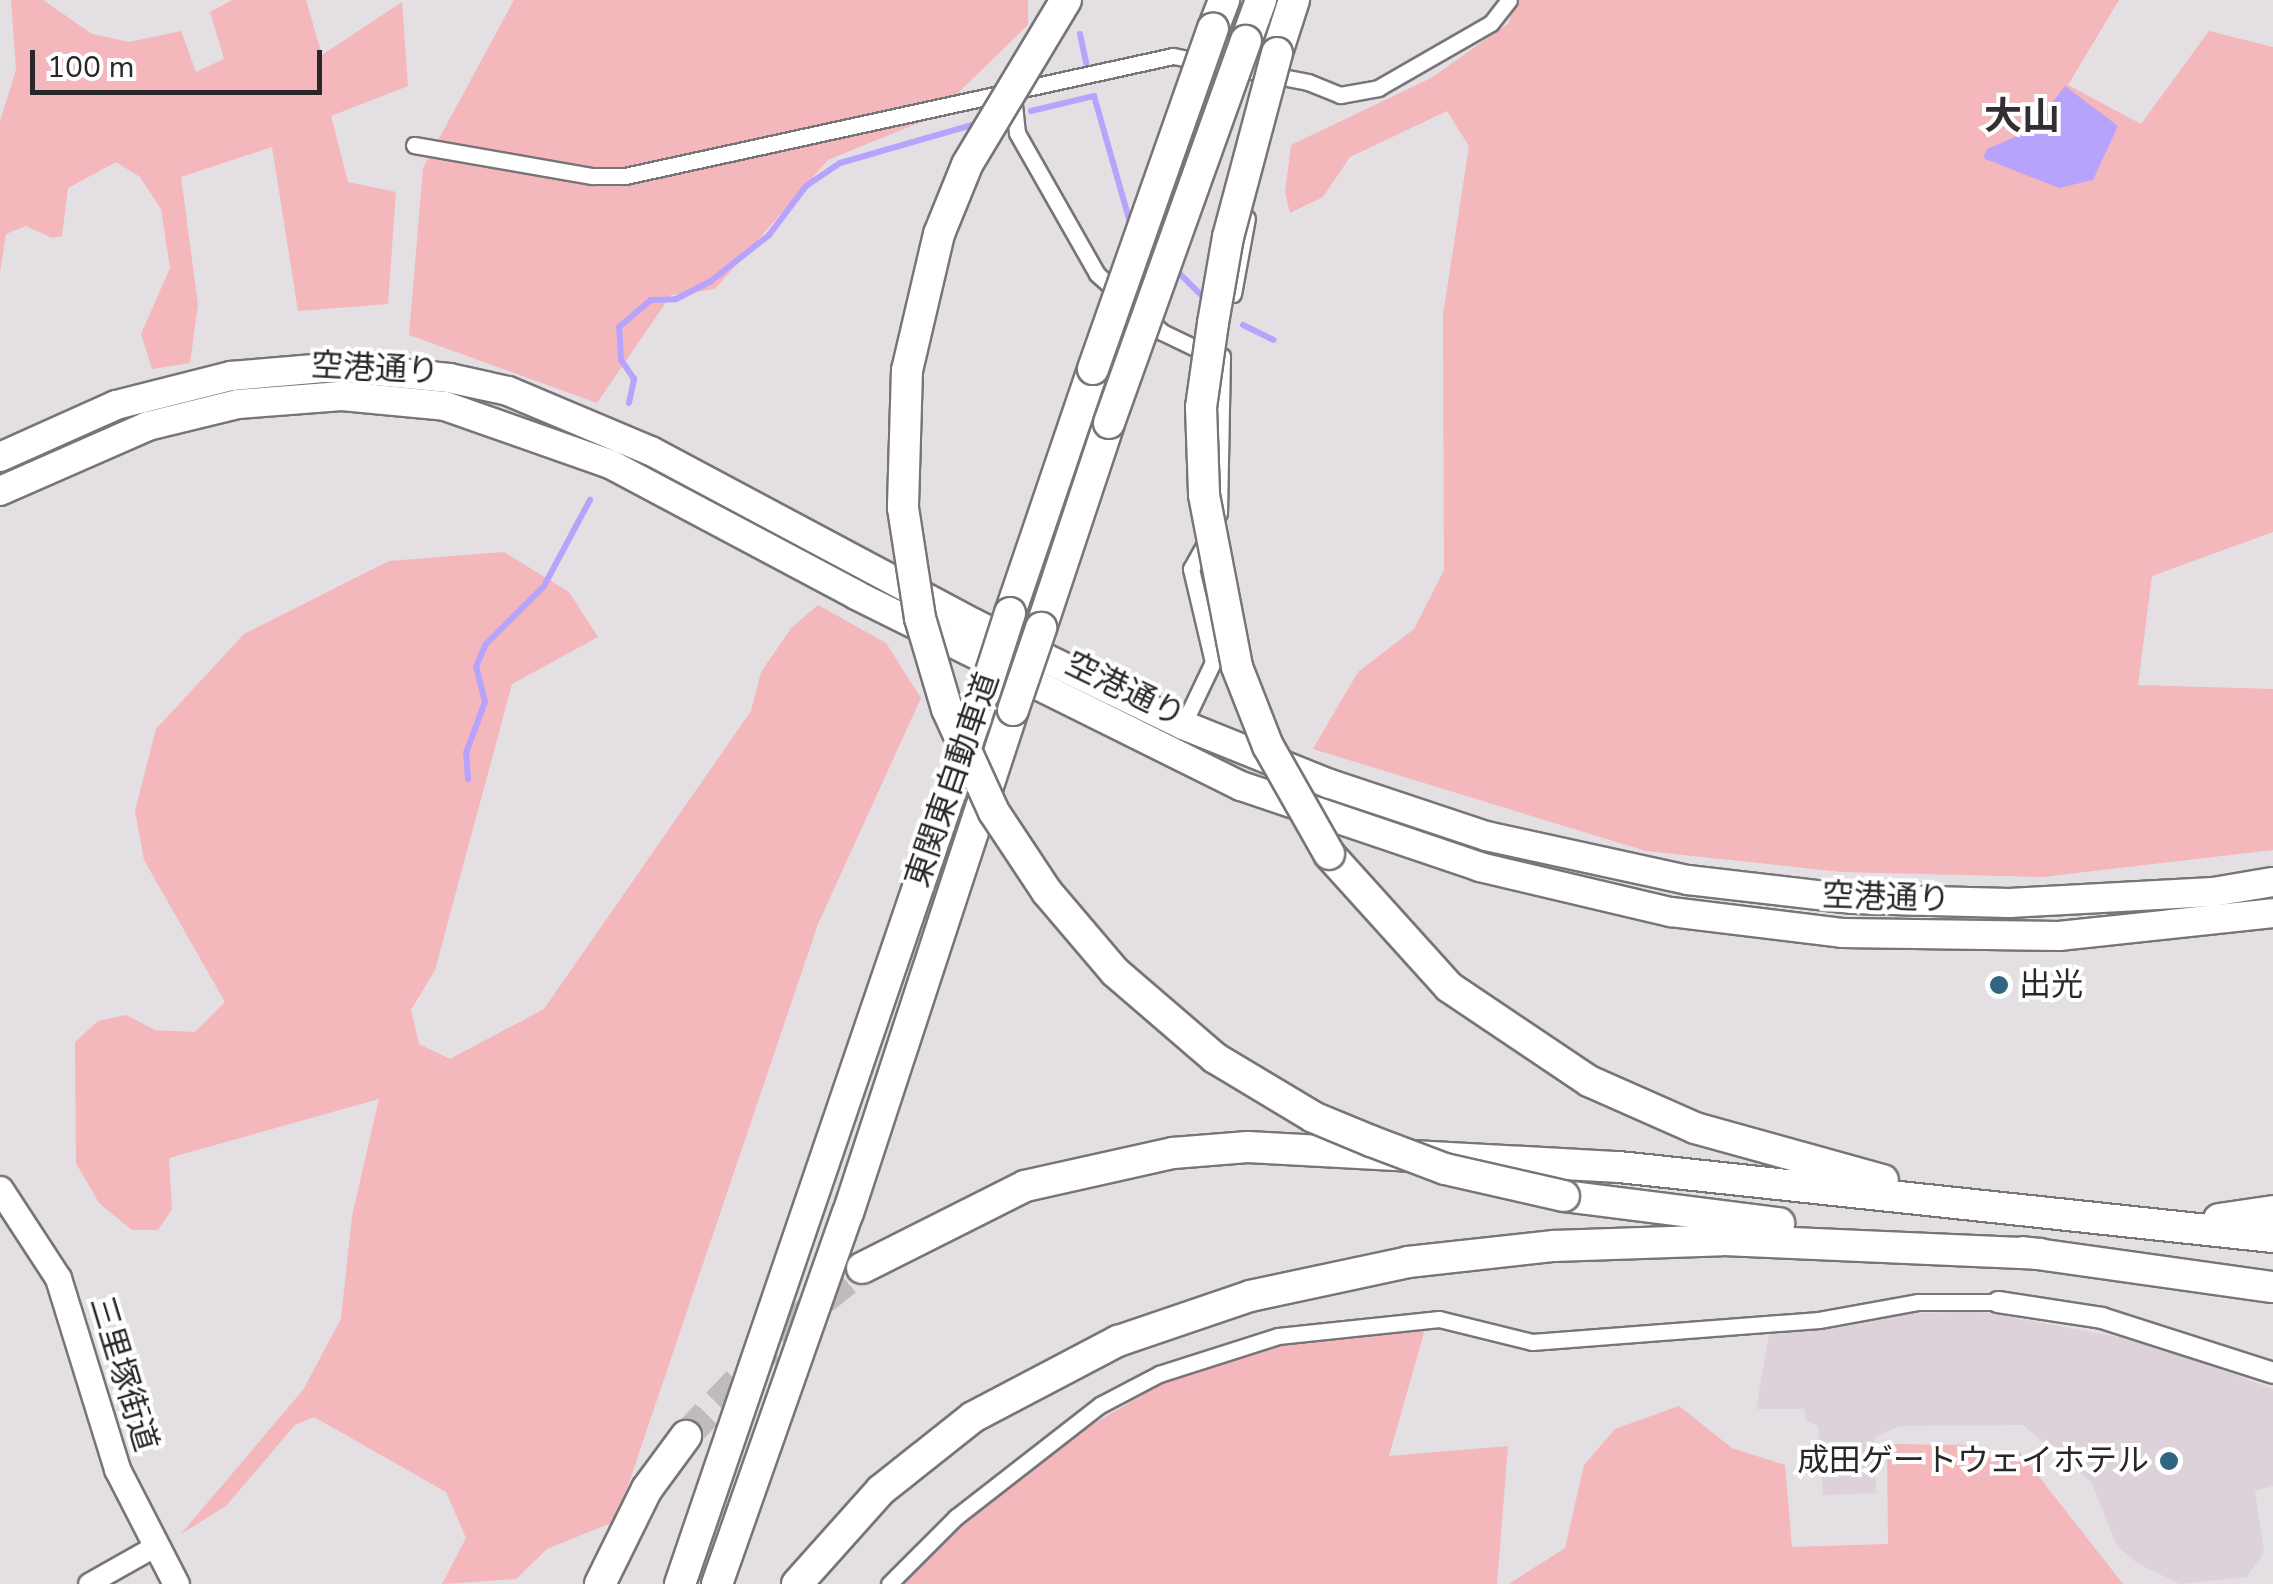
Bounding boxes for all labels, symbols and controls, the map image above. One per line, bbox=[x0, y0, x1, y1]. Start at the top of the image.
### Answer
scale bar bbox=[35, 30, 328, 92]
text: 100 m bbox=[47, 47, 134, 88]
district label: 大山 bbox=[1984, 94, 2060, 140]
street label: 空港通り bbox=[310, 346, 440, 392]
street label: 空港通り bbox=[1059, 645, 1191, 735]
street label: 東関東自動車道 bbox=[898, 668, 1008, 892]
street label: 空港通り bbox=[1821, 877, 1951, 919]
place label: 出光 bbox=[2019, 966, 2083, 1004]
marker: 出光 bbox=[1988, 974, 2010, 996]
street label: 三里塚街道 bbox=[81, 1292, 165, 1456]
place label: 成田ゲートウェイホテル bbox=[1797, 1442, 2149, 1480]
marker: 成田ゲートウェイホテル bbox=[2158, 1450, 2180, 1472]

